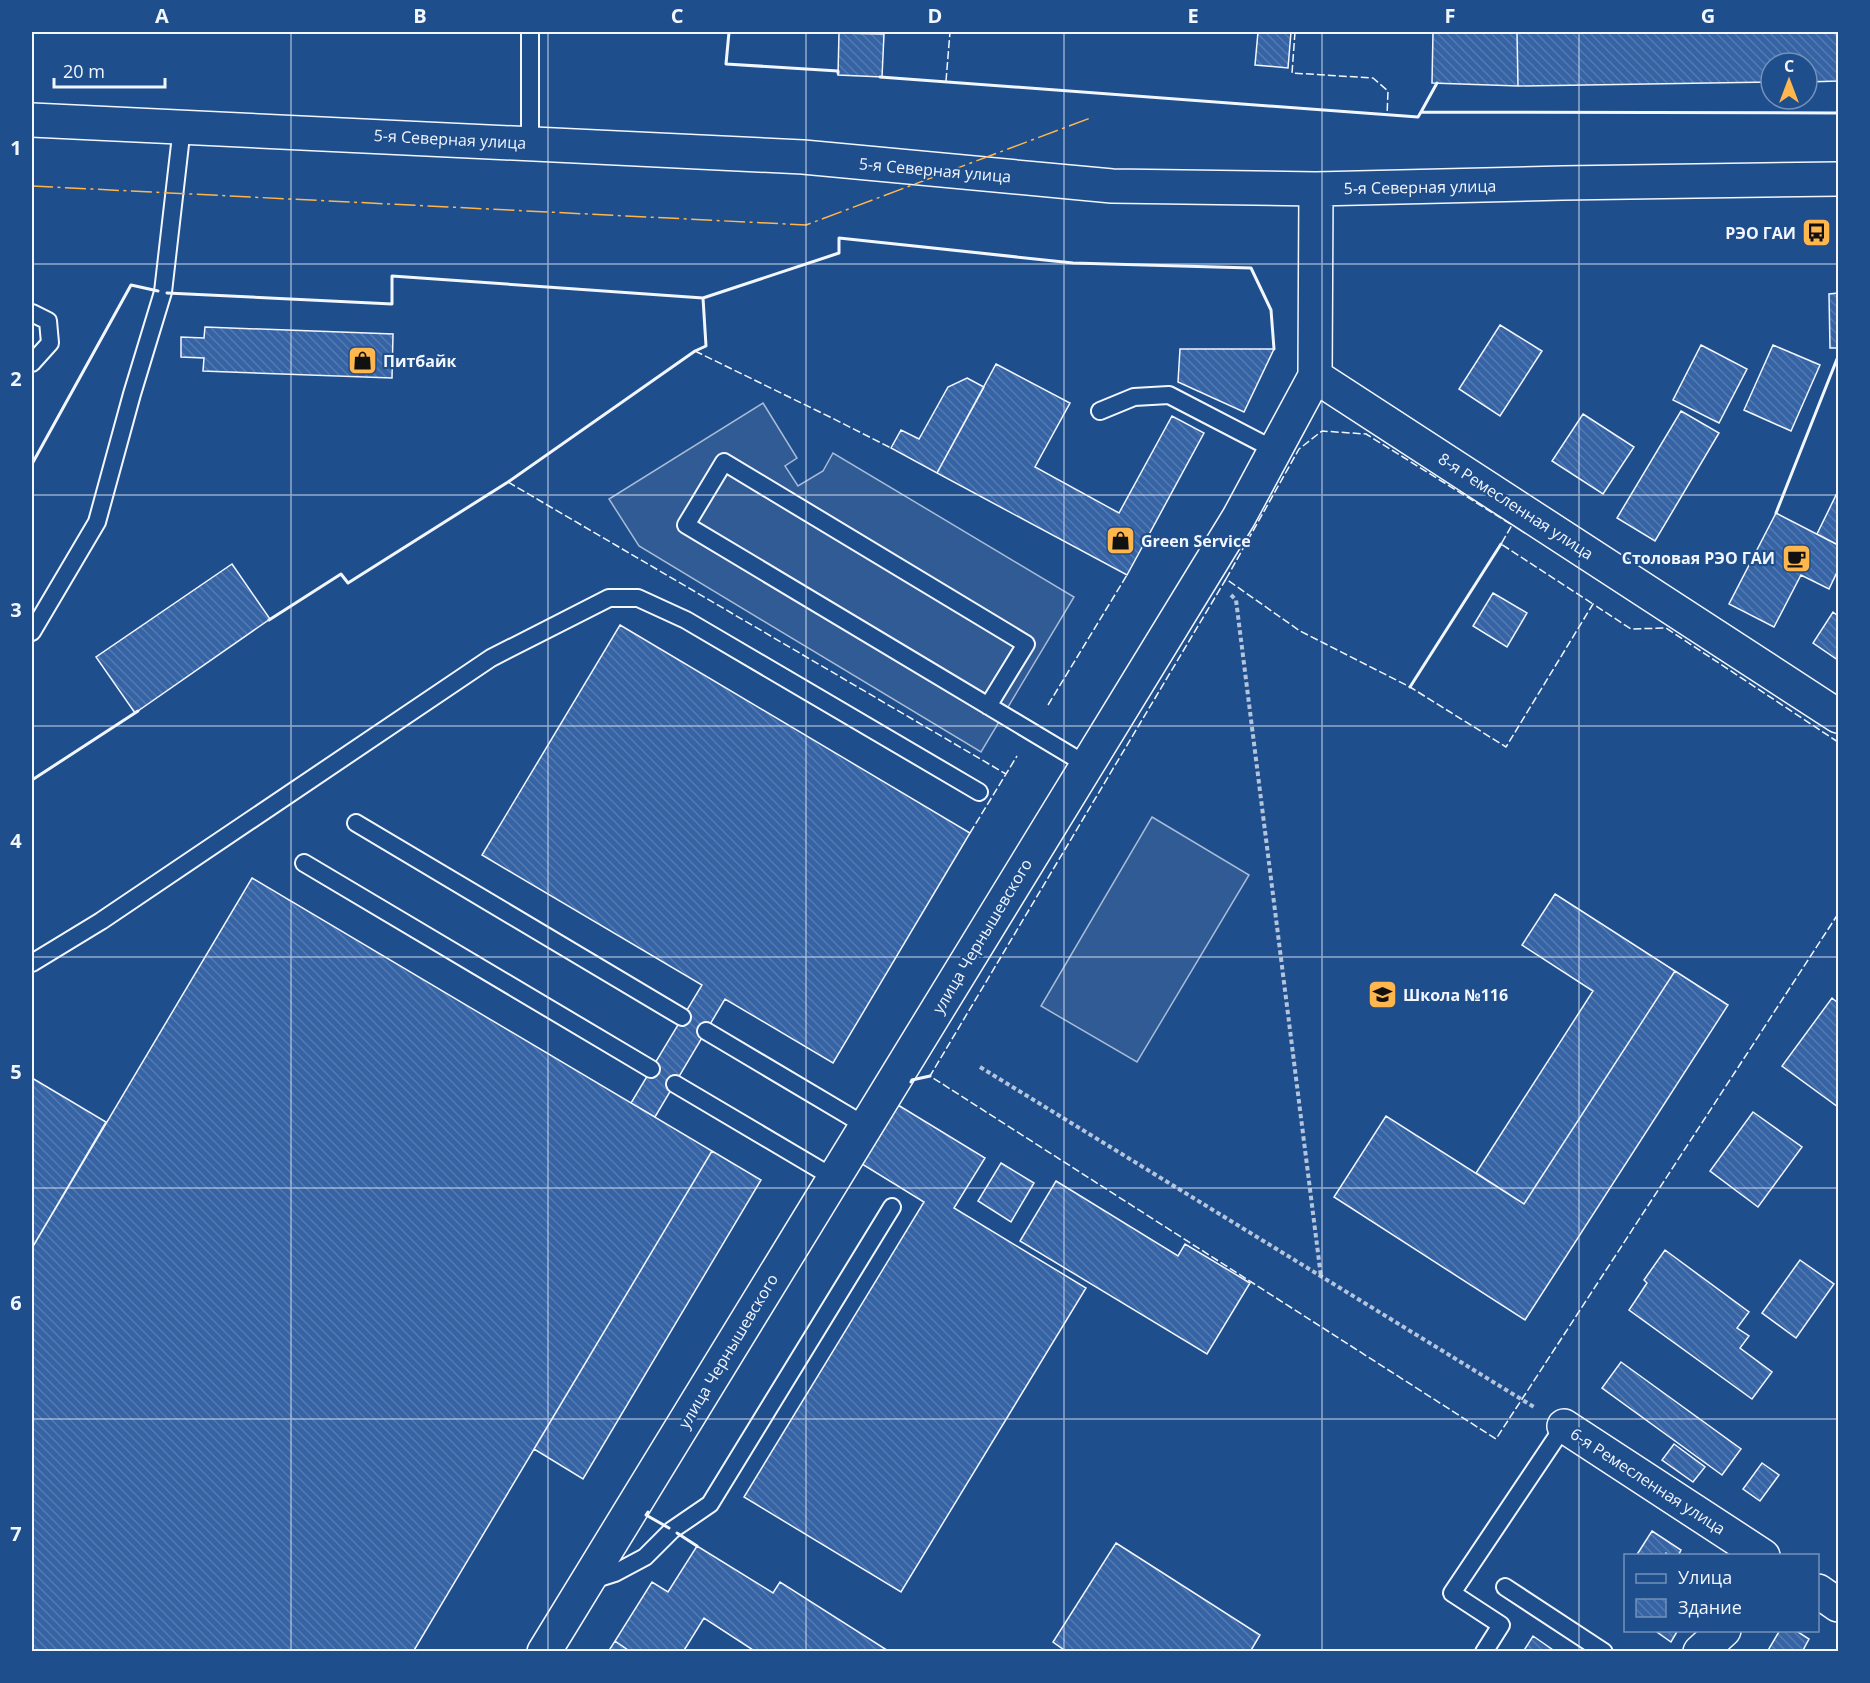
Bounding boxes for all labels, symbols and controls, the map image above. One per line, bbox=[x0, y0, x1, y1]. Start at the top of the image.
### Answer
text: A bbox=[155, 2, 169, 29]
text: B bbox=[413, 2, 427, 29]
text: C bbox=[671, 2, 684, 29]
text: D bbox=[928, 2, 942, 29]
text: E bbox=[1187, 2, 1199, 29]
text: F bbox=[1445, 2, 1455, 29]
text: G bbox=[1701, 2, 1715, 29]
scale bar bbox=[54, 51, 165, 89]
north arrow bbox=[1759, 51, 1819, 111]
text: С bbox=[1784, 55, 1794, 77]
text: 20 m bbox=[63, 59, 105, 83]
street label: 5-я Северная улица bbox=[373, 124, 527, 154]
text: 1 bbox=[10, 134, 22, 161]
street label: 5-я Северная улица bbox=[858, 152, 1012, 188]
street label: 5-я Северная улица bbox=[1344, 175, 1496, 199]
bus stop icon: РЭО ГАИ bbox=[1801, 217, 1833, 249]
place label: РЭО ГАИ bbox=[1725, 222, 1796, 244]
shop icon: Питбайк bbox=[346, 345, 378, 377]
place label: Питбайк bbox=[383, 350, 456, 372]
text: 2 bbox=[10, 365, 22, 392]
street label: 8-я Ремесленная улица bbox=[1434, 448, 1598, 564]
shop icon: Green Service bbox=[1104, 525, 1136, 557]
place label: Green Service bbox=[1141, 530, 1251, 552]
cafe icon: Столовая РЭО ГАИ bbox=[1780, 542, 1812, 574]
place label: Столовая РЭО ГАИ bbox=[1622, 547, 1775, 569]
text: 3 bbox=[10, 596, 22, 623]
text: 4 bbox=[10, 827, 22, 854]
street label: улица Чернышевского bbox=[927, 854, 1037, 1018]
school or university icon: Школа №116 bbox=[1366, 979, 1398, 1011]
place label: Школа №116 bbox=[1403, 984, 1508, 1006]
text: 5 bbox=[10, 1058, 22, 1085]
street label: улица Чернышевского bbox=[673, 1269, 783, 1433]
text: 6 bbox=[10, 1289, 22, 1316]
street label: 6-я Ремесленная улица bbox=[1566, 1423, 1730, 1539]
text: 7 bbox=[10, 1520, 22, 1547]
legend bbox=[1624, 1554, 1819, 1632]
text: Улица bbox=[1678, 1565, 1732, 1589]
text: Здание bbox=[1678, 1595, 1742, 1619]

